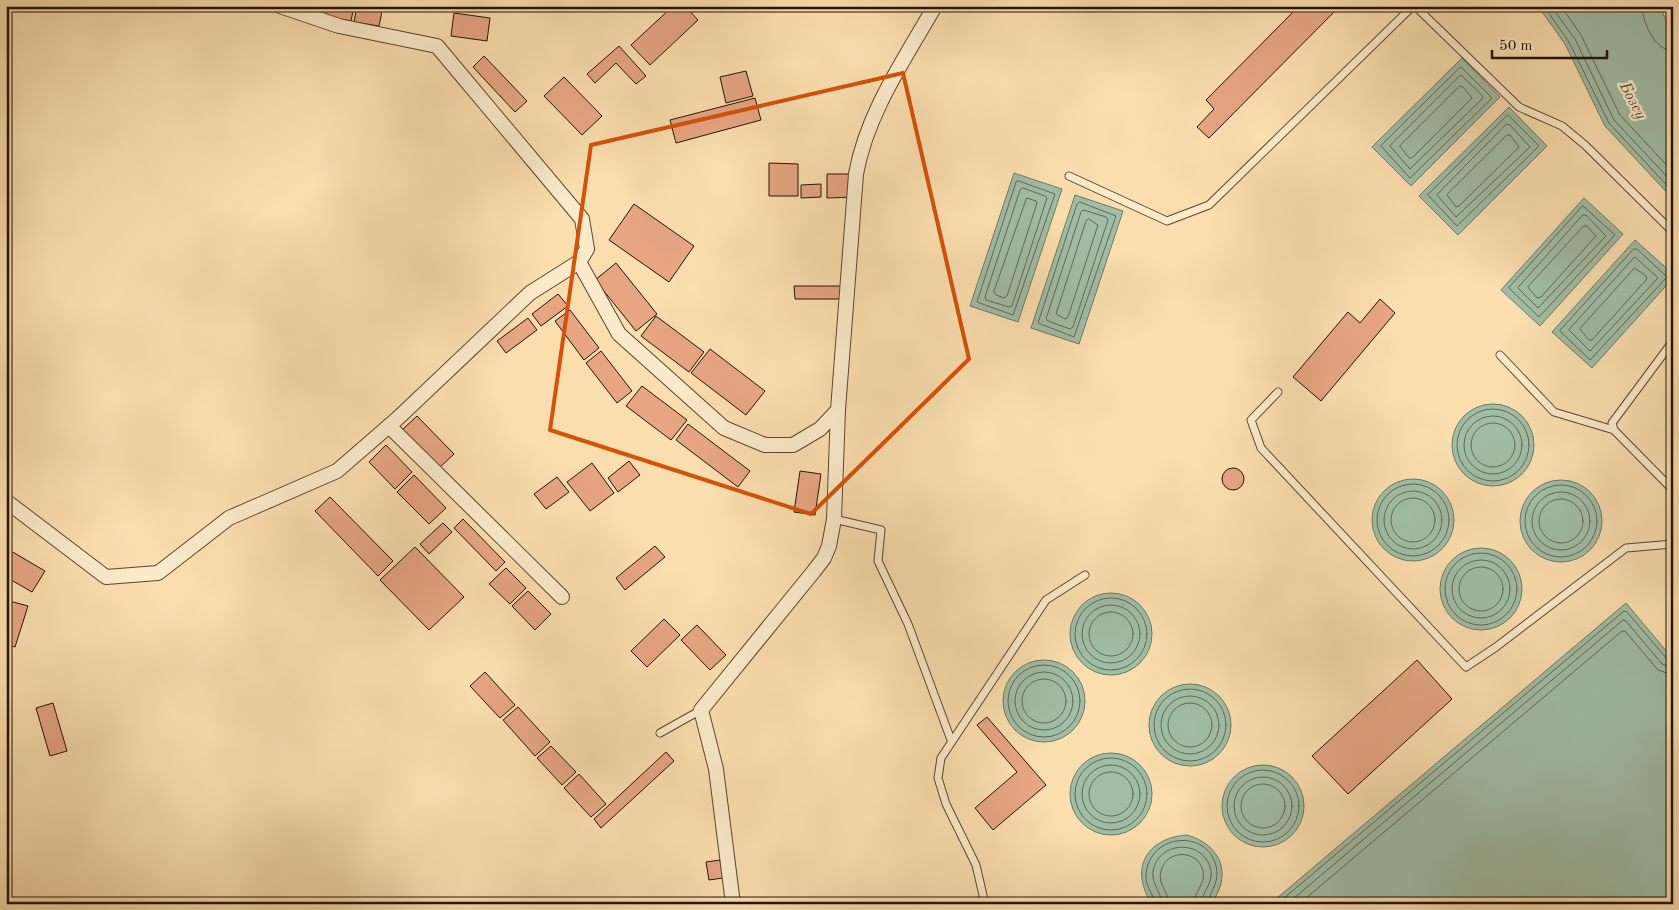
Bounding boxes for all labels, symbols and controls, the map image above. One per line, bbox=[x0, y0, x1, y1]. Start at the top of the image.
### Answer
scale bar bbox=[1492, 28, 1606, 60]
text: 50 m bbox=[1499, 39, 1533, 54]
water label: Бозсу bbox=[1615, 79, 1649, 123]

